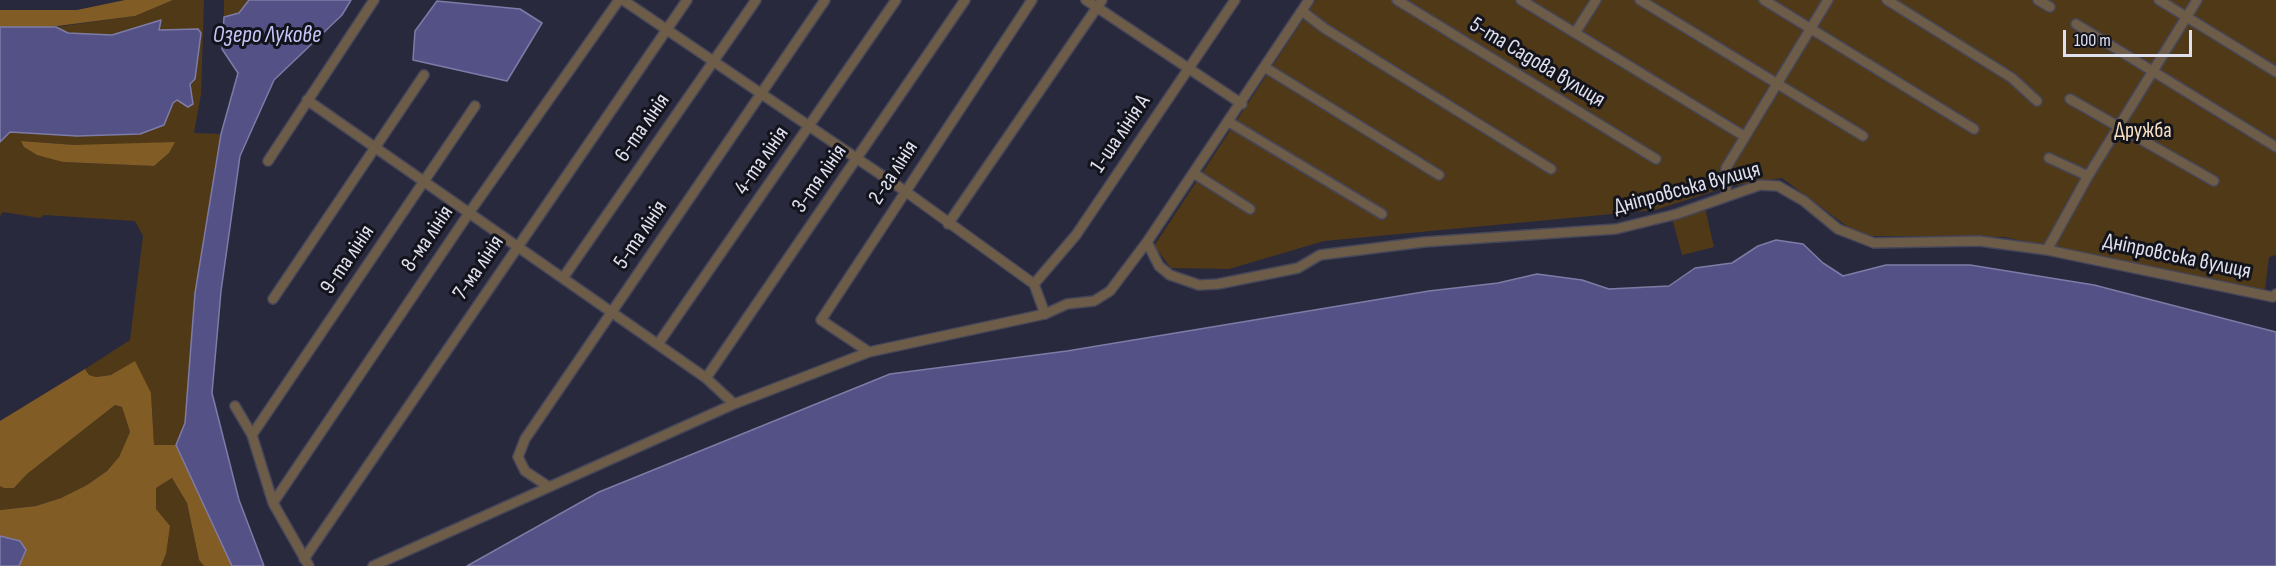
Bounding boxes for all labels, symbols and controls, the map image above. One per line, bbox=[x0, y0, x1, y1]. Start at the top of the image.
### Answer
street label: 5-та Садова вулиця bbox=[1464, 12, 1610, 114]
scale bar bbox=[2066, 18, 2195, 56]
water label: Озеро Лукове bbox=[213, 22, 321, 50]
text: 100 m bbox=[2074, 30, 2111, 51]
street label: 6-та лінія bbox=[610, 89, 676, 167]
street label: 1-ша лінія А bbox=[1085, 90, 1157, 178]
park label: Дружба bbox=[2114, 118, 2172, 144]
street label: 4-та лінія bbox=[729, 122, 795, 200]
street label: 2-га лінія bbox=[864, 136, 924, 210]
street label: 3-тя лінія bbox=[787, 140, 853, 218]
street label: Дніпровська вулиця bbox=[1611, 157, 1763, 221]
street label: 5-та лінія bbox=[609, 196, 673, 274]
street label: 8-ма лінія bbox=[396, 201, 460, 277]
street label: 9-та лінія bbox=[315, 220, 381, 300]
street label: Дніпровська вулиця bbox=[2101, 228, 2253, 286]
street label: 7-ма лінія bbox=[448, 231, 510, 305]

